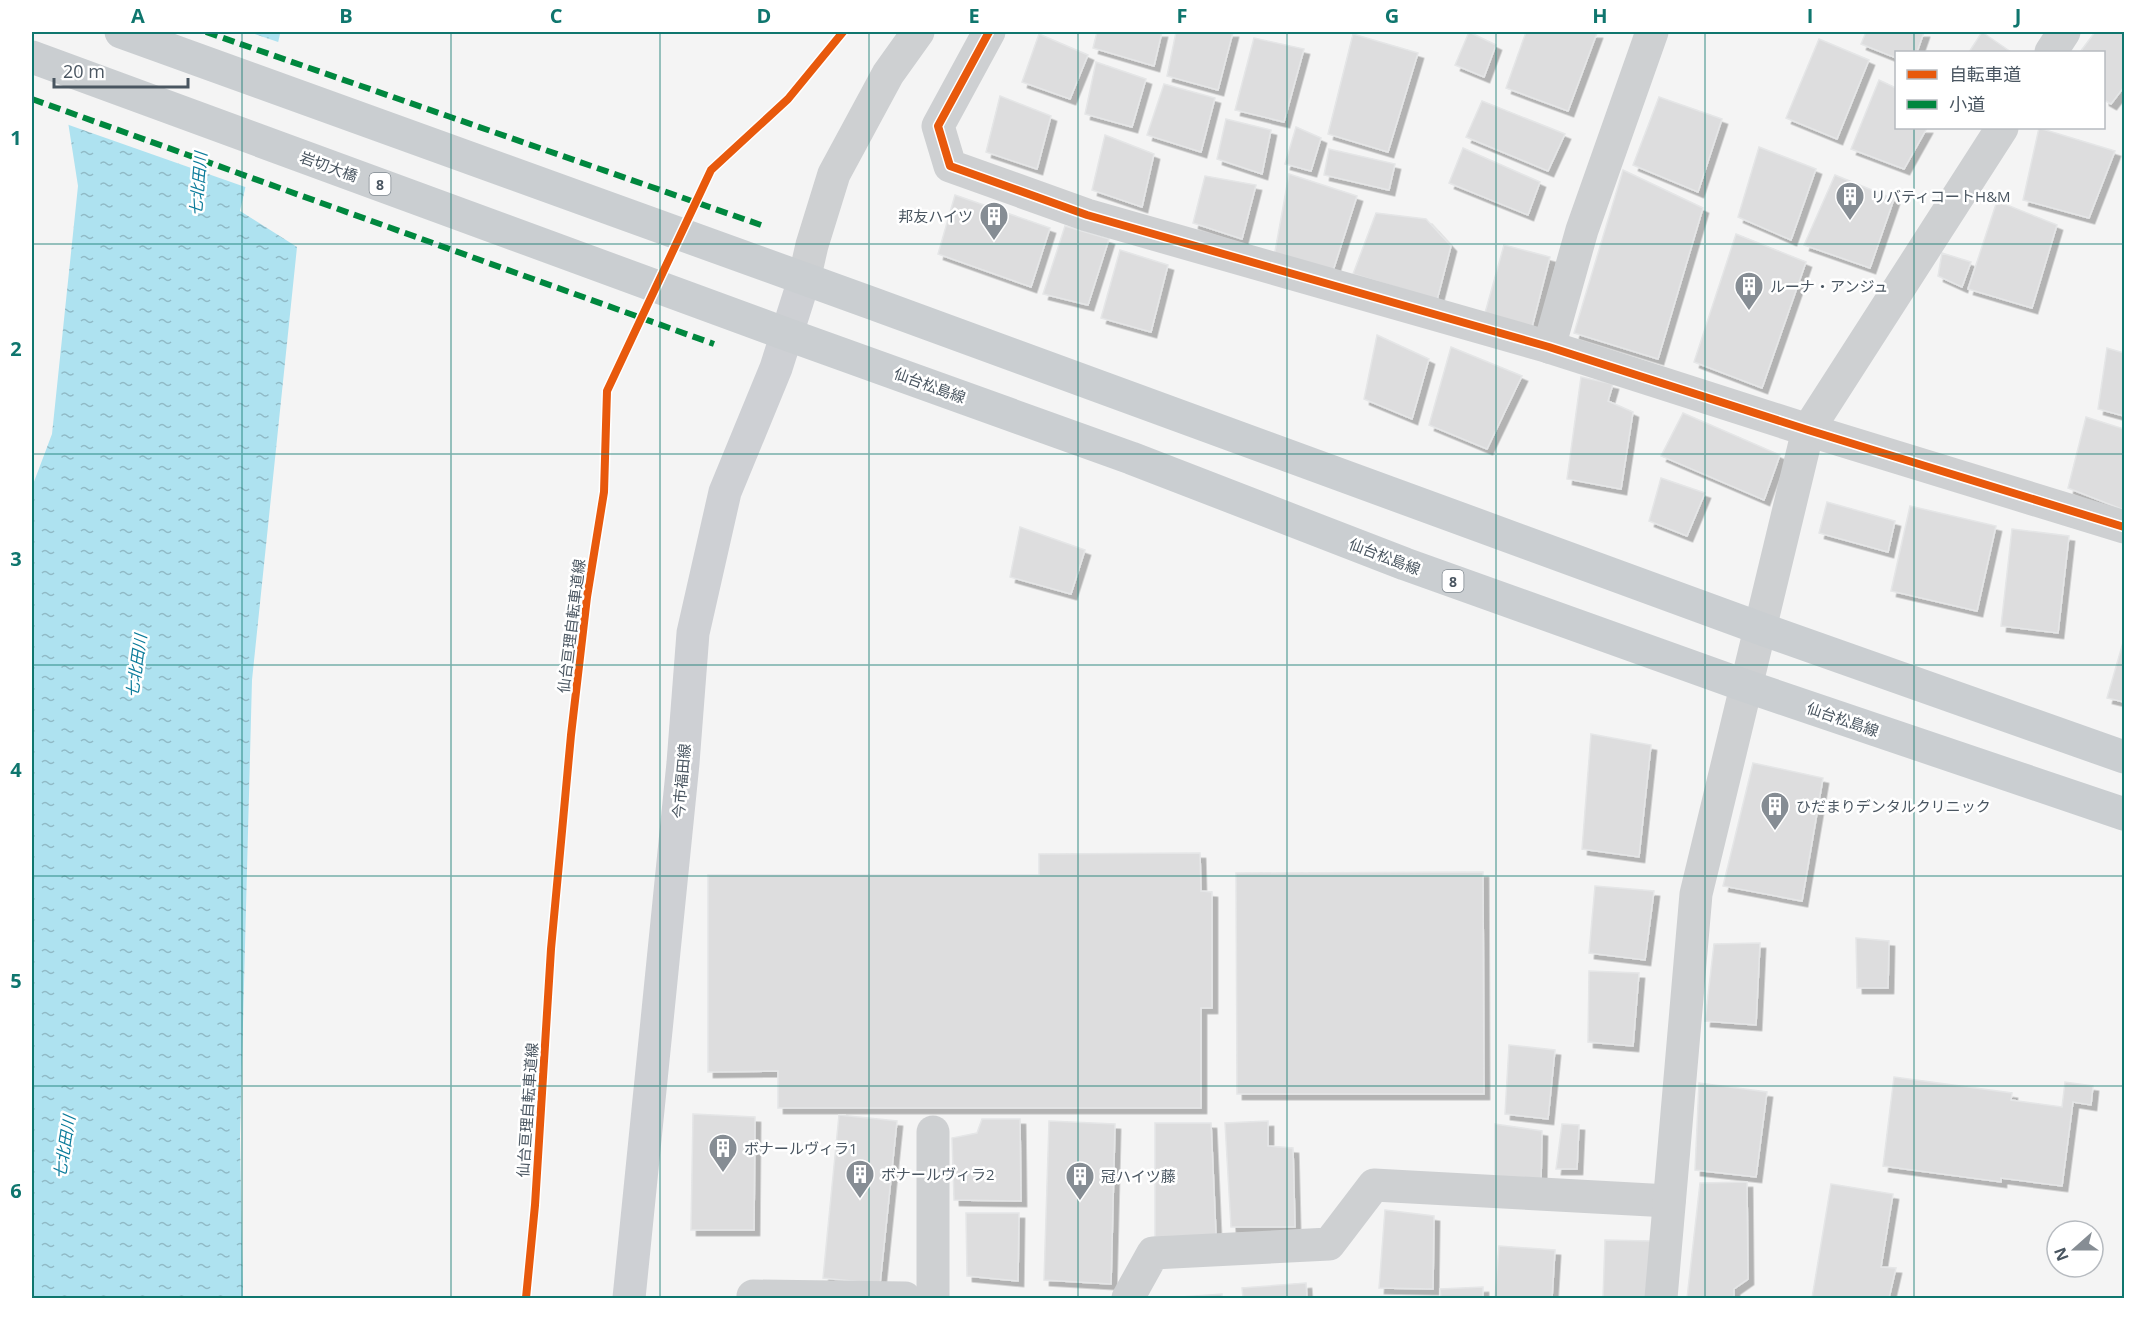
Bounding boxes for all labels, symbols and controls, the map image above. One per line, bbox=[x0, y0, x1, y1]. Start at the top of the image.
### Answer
text: A bbox=[131, 2, 145, 29]
text: B bbox=[339, 2, 353, 29]
text: C bbox=[550, 2, 563, 29]
text: D bbox=[757, 2, 771, 29]
text: E bbox=[968, 2, 980, 29]
text: F bbox=[1177, 2, 1187, 29]
text: G bbox=[1385, 2, 1399, 29]
text: H bbox=[1592, 2, 1608, 29]
text: I bbox=[1807, 2, 1813, 29]
text: J bbox=[2013, 2, 2021, 29]
scale bar bbox=[54, 51, 188, 89]
legend bbox=[1895, 51, 2105, 129]
text: 20 m bbox=[63, 59, 105, 83]
text: 自転車道 bbox=[1949, 62, 2021, 86]
text: 小道 bbox=[1949, 92, 1985, 116]
text: 1 bbox=[10, 124, 22, 151]
street label: 岩切大橋 bbox=[297, 146, 361, 186]
water label: 七北田川 bbox=[184, 149, 212, 217]
road number: 8 bbox=[370, 173, 391, 195]
building icon: リバティコートH&M bbox=[1834, 180, 1866, 222]
place label: リバティコートH&M bbox=[1871, 186, 2011, 206]
building icon: 邦友ハイツ bbox=[978, 200, 1010, 242]
place label: 邦友ハイツ bbox=[898, 206, 973, 226]
building icon: ルーナ・アンジュ bbox=[1733, 270, 1765, 312]
place label: ルーナ・アンジュ bbox=[1770, 276, 1888, 296]
text: 2 bbox=[10, 335, 22, 362]
street label: 仙台松島線 bbox=[891, 363, 969, 407]
street label: 仙台松島線 bbox=[1346, 533, 1424, 579]
text: 3 bbox=[10, 545, 22, 572]
street label: 仙台亘理自転車道線 bbox=[553, 558, 589, 694]
road number: 8 bbox=[1442, 570, 1464, 592]
water label: 七北田川 bbox=[121, 631, 152, 699]
street label: 仙台松島線 bbox=[1804, 697, 1882, 741]
street label: 今市福田線 bbox=[668, 743, 694, 819]
text: 4 bbox=[10, 756, 22, 783]
building icon: ひだまりデンタルクリニック bbox=[1759, 790, 1791, 832]
place label: ひだまりデンタルクリニック bbox=[1796, 796, 1991, 816]
text: 5 bbox=[10, 967, 22, 994]
street label: 仙台亘理自転車道線 bbox=[512, 1042, 542, 1178]
water label: 七北田川 bbox=[48, 1112, 80, 1180]
building icon: ボナールヴィラ1 bbox=[707, 1132, 739, 1174]
place label: ボナールヴィラ1 bbox=[744, 1138, 858, 1158]
building icon: ボナールヴィラ2 bbox=[844, 1158, 876, 1200]
building icon: 冠ハイツ藤 bbox=[1064, 1160, 1096, 1202]
place label: ボナールヴィラ2 bbox=[881, 1164, 995, 1184]
place label: 冠ハイツ藤 bbox=[1101, 1166, 1176, 1186]
text: 6 bbox=[10, 1177, 22, 1204]
north arrow bbox=[2045, 1219, 2105, 1279]
text: N bbox=[2048, 1244, 2074, 1264]

